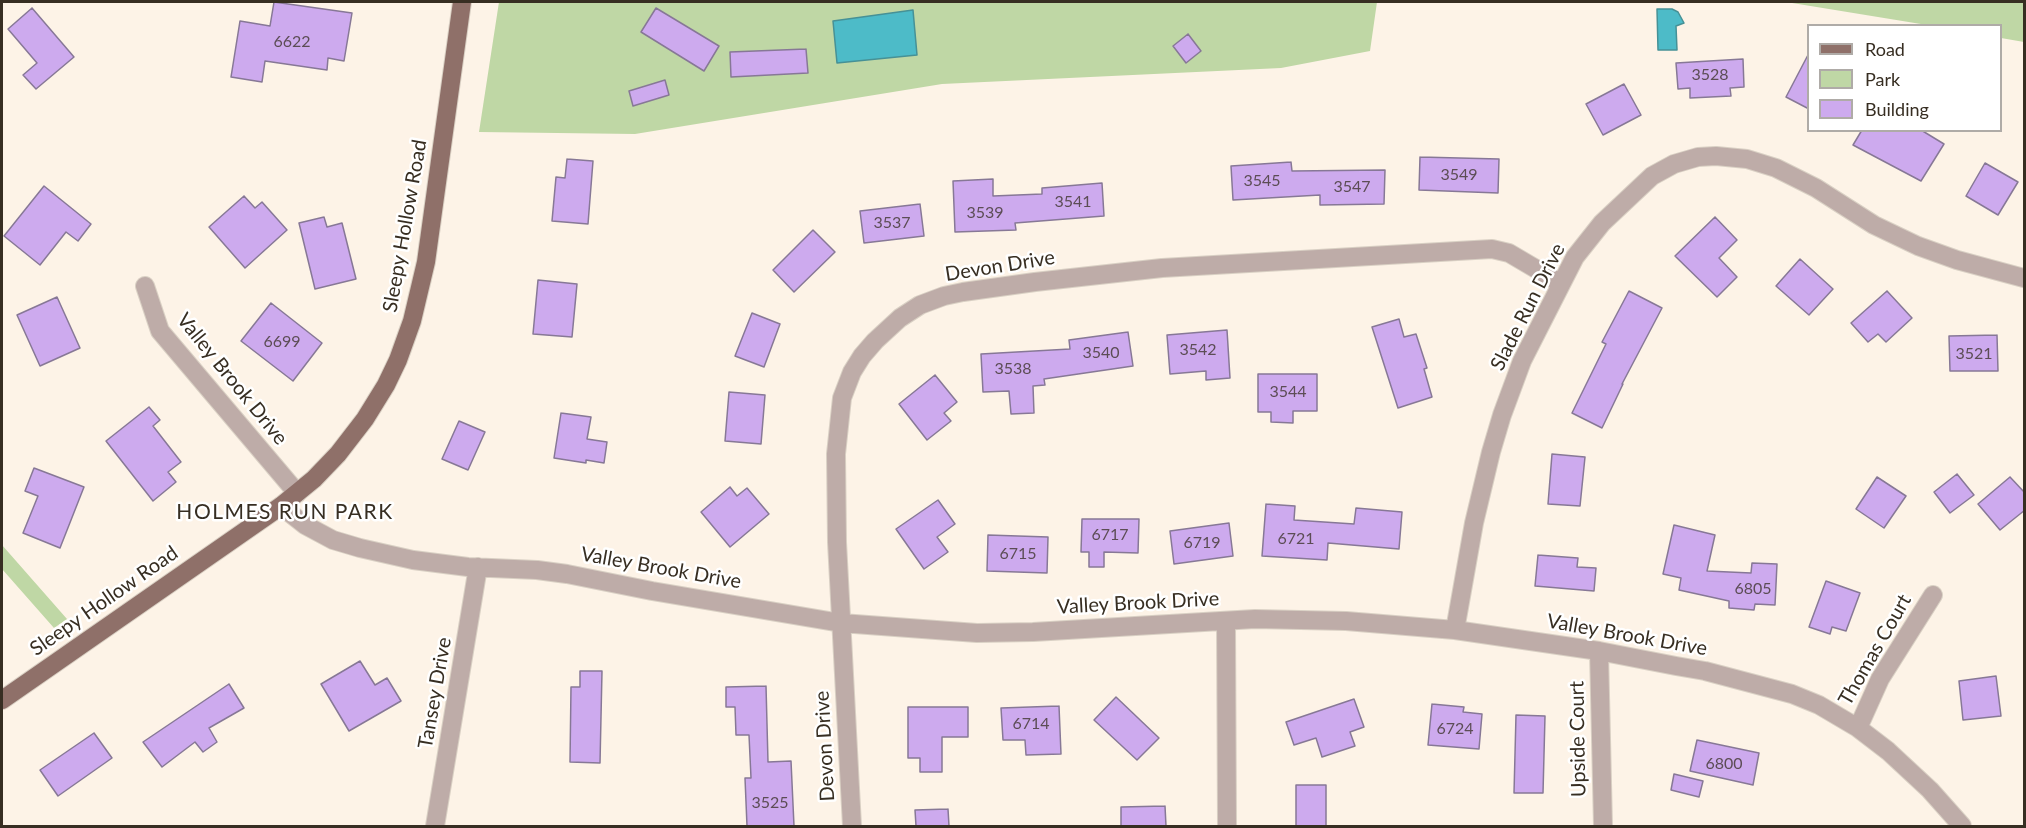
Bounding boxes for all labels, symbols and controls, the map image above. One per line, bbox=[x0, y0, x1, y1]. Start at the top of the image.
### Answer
legend bbox=[1807, 24, 2002, 132]
house number: 6622 bbox=[273, 32, 311, 52]
text: Road bbox=[1865, 38, 1905, 60]
house number: 3528 bbox=[1691, 65, 1729, 85]
text: Park bbox=[1865, 68, 1900, 90]
text: Building bbox=[1865, 98, 1929, 120]
street label: Sleepy Hollow Road bbox=[378, 138, 432, 314]
house number: 3549 bbox=[1440, 165, 1478, 185]
house number: 3545 bbox=[1243, 171, 1281, 191]
house number: 3547 bbox=[1333, 177, 1371, 197]
house number: 3541 bbox=[1054, 192, 1092, 212]
house number: 3539 bbox=[966, 203, 1004, 223]
house number: 3537 bbox=[873, 213, 911, 233]
street label: Slade Run Drive bbox=[1486, 239, 1570, 375]
street label: Devon Drive bbox=[943, 245, 1057, 287]
street label: Valley Brook Drive bbox=[172, 308, 292, 450]
house number: 6699 bbox=[263, 332, 301, 352]
house number: 3542 bbox=[1179, 340, 1217, 360]
house number: 3540 bbox=[1082, 343, 1120, 363]
house number: 3521 bbox=[1955, 344, 1993, 364]
house number: 3538 bbox=[994, 359, 1032, 379]
house number: 3544 bbox=[1269, 382, 1307, 402]
district label: HOLMES RUN PARK bbox=[176, 499, 394, 525]
house number: 6717 bbox=[1091, 525, 1129, 545]
house number: 6721 bbox=[1277, 529, 1315, 549]
house number: 6719 bbox=[1183, 533, 1221, 553]
street label: Sleepy Hollow Road bbox=[25, 541, 183, 661]
street label: Valley Brook Drive bbox=[579, 542, 743, 594]
house number: 6715 bbox=[999, 544, 1037, 564]
house number: 6805 bbox=[1734, 579, 1772, 599]
street label: Valley Brook Drive bbox=[1056, 587, 1220, 619]
street label: Thomas Court bbox=[1834, 590, 1916, 710]
street label: Valley Brook Drive bbox=[1545, 609, 1709, 661]
street label: Tansey Drive bbox=[413, 635, 457, 751]
street label: Upside Court bbox=[1565, 681, 1591, 797]
street label: Devon Drive bbox=[810, 690, 840, 802]
house number: 6714 bbox=[1012, 714, 1050, 734]
house number: 6724 bbox=[1436, 719, 1474, 739]
house number: 6800 bbox=[1705, 754, 1743, 774]
house number: 3525 bbox=[751, 793, 789, 813]

